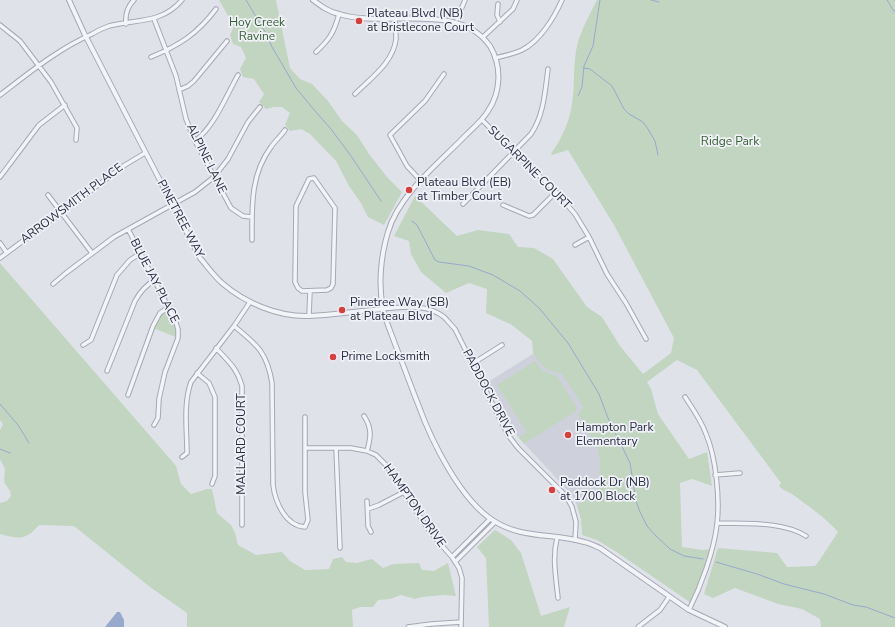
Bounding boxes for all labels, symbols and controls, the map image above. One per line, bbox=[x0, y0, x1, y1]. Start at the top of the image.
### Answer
place label: Plateau Blvd (NB) at Bristlecone Court bbox=[367, 7, 474, 35]
park label: Hoy Creek Ravine bbox=[229, 16, 285, 44]
marker: Plateau Blvd (NB) at Bristlecone Court bbox=[354, 16, 364, 26]
street label: ALPINE LANE bbox=[183, 122, 229, 196]
street label: SUGARPINE COURT bbox=[484, 123, 574, 213]
park label: Ridge Park bbox=[701, 135, 759, 149]
street label: ARROWSMITH PLACE bbox=[18, 161, 126, 247]
place label: Plateau Blvd (EB) at Timber Court bbox=[417, 176, 512, 204]
street label: PINETREE WAY bbox=[153, 177, 207, 261]
marker: Plateau Blvd (EB) at Timber Court bbox=[404, 185, 414, 195]
street label: BLUE JAY PLACE bbox=[127, 236, 181, 326]
place label: Pinetree Way (SB) at Plateau Blvd bbox=[350, 296, 449, 324]
marker: Pinetree Way (SB) at Plateau Blvd bbox=[337, 305, 347, 315]
street label: PADDOCK DRIVE bbox=[459, 347, 517, 439]
place label: Prime Locksmith bbox=[341, 350, 430, 364]
marker: Prime Locksmith bbox=[328, 352, 338, 362]
street label: MALLARD COURT bbox=[235, 393, 249, 495]
place label: Hampton Park Elementary bbox=[576, 421, 653, 449]
marker: Hampton Park Elementary bbox=[563, 430, 573, 440]
street label: HAMPTON DRIVE bbox=[380, 461, 448, 551]
place label: Paddock Dr (NB) at 1700 Block bbox=[560, 476, 650, 504]
marker: Paddock Dr (NB) at 1700 Block bbox=[547, 485, 557, 495]

